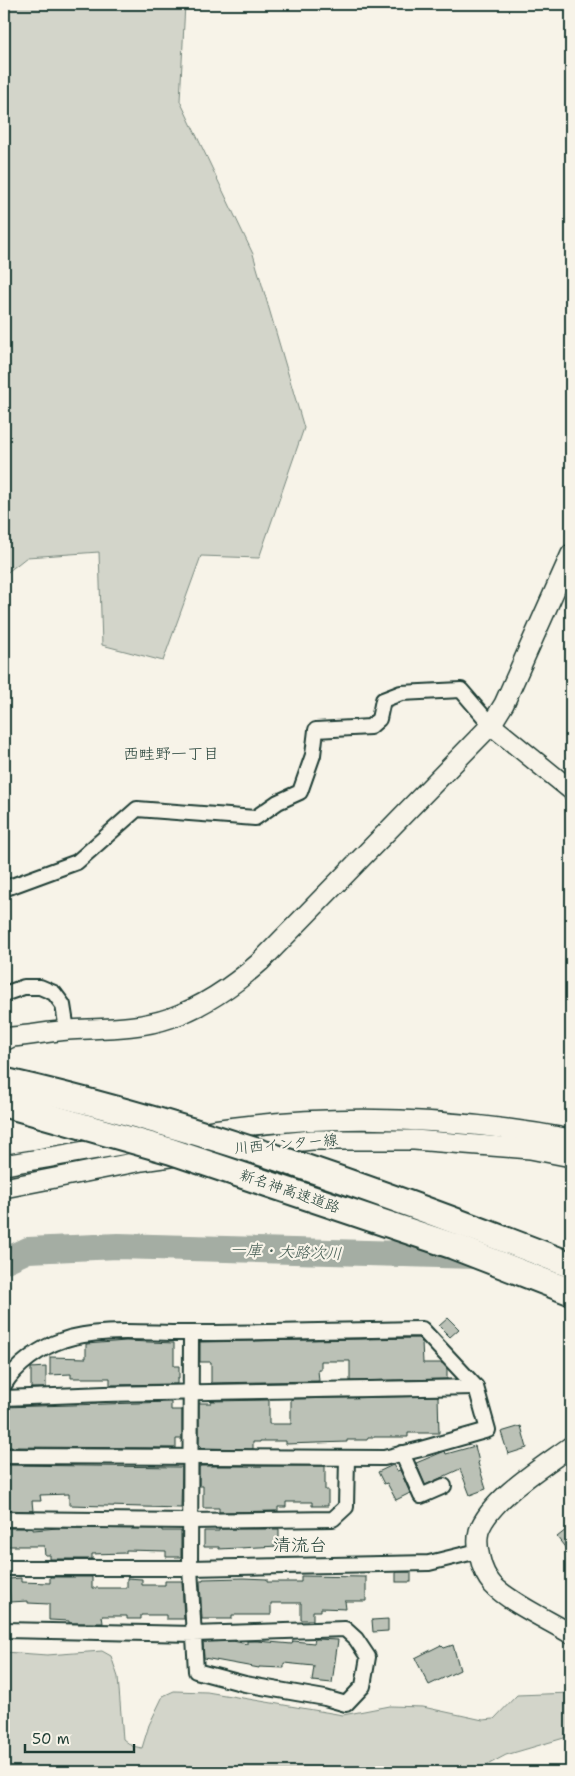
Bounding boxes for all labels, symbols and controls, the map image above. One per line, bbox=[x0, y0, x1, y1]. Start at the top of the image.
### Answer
district label: 西畦野一丁目 bbox=[123, 743, 219, 764]
street label: 川西インター線 bbox=[233, 1129, 339, 1159]
street label: 新名神高速道路 bbox=[237, 1164, 343, 1218]
water label: 一庫・大路次川 bbox=[230, 1239, 342, 1264]
district label: 清流台 bbox=[273, 1533, 327, 1557]
scale bar bbox=[25, 1721, 134, 1753]
text: 50 m bbox=[32, 1729, 70, 1749]

